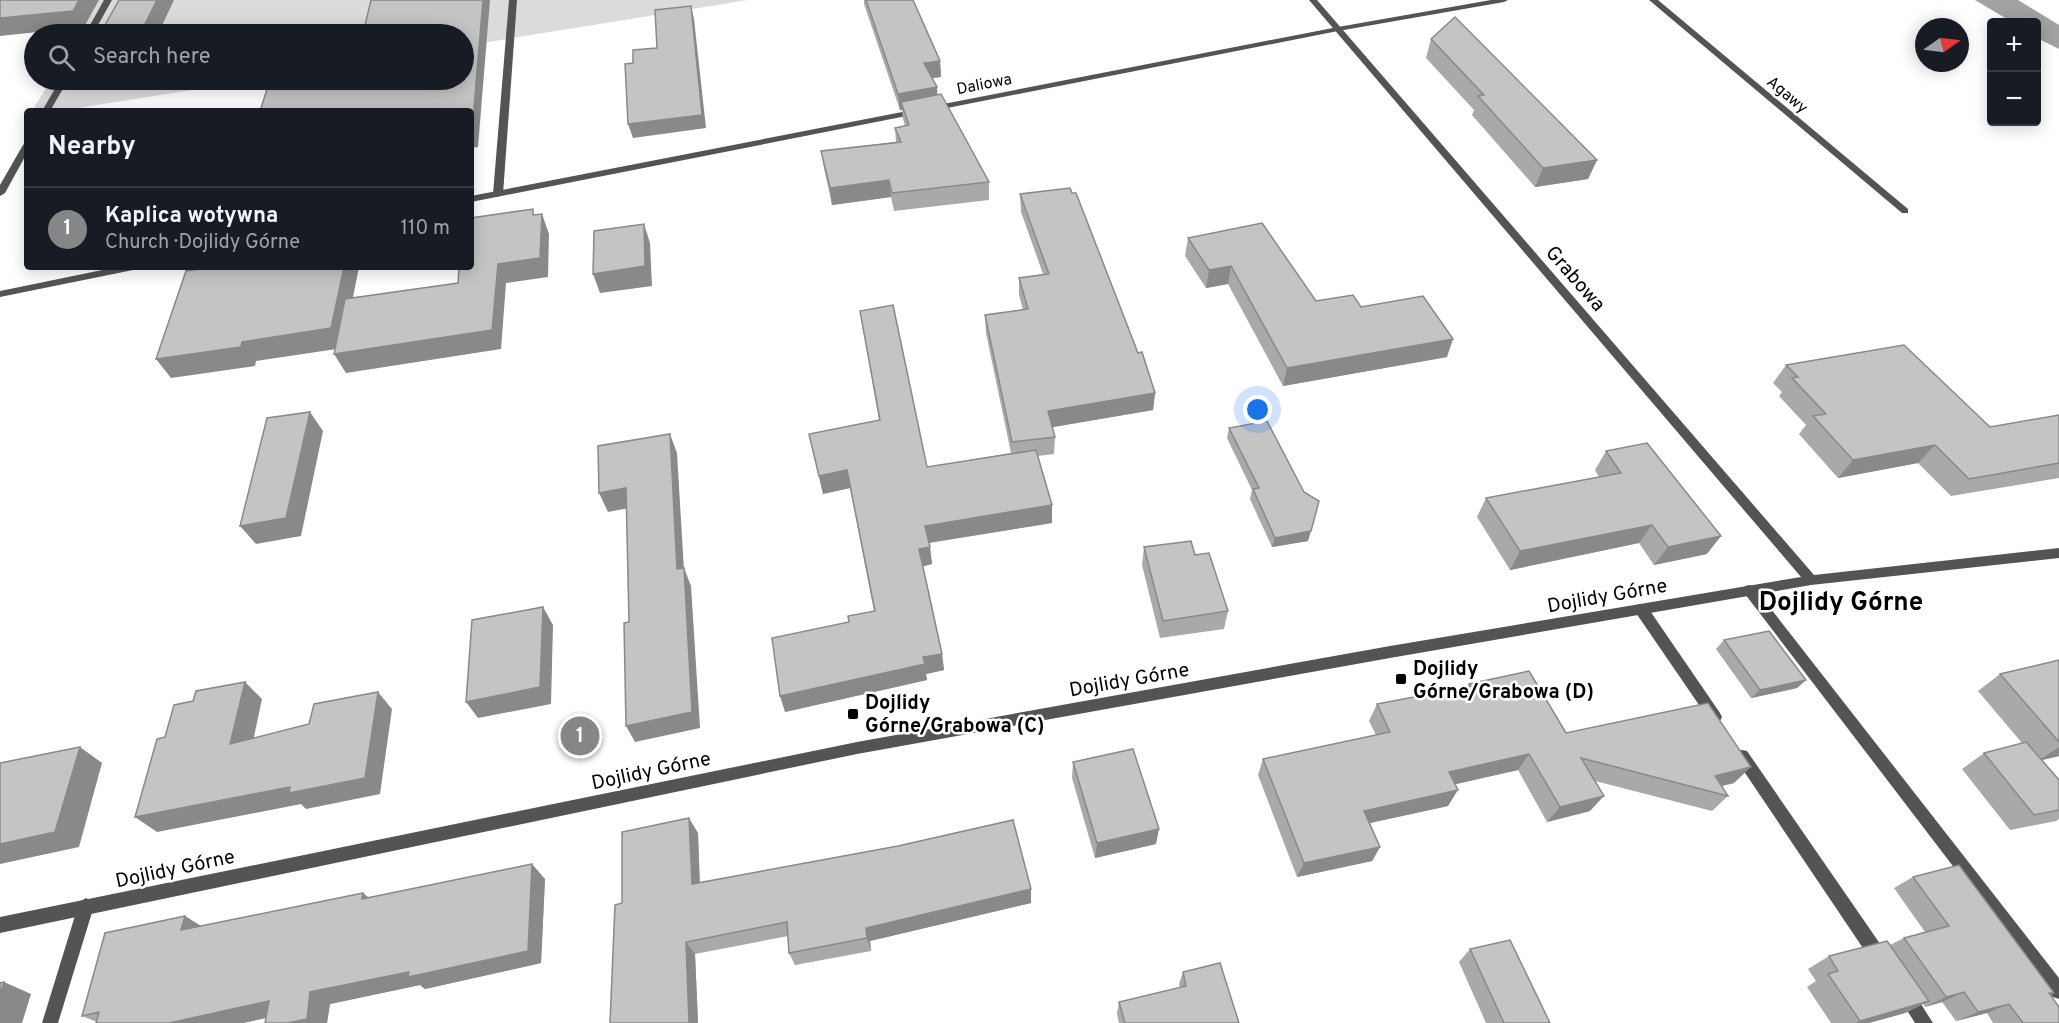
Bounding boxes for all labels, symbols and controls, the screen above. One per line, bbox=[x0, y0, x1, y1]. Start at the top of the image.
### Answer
north arrow bbox=[1915, 18, 1969, 72]
map controls bbox=[1987, 18, 2041, 126]
button: + bbox=[1987, 18, 2041, 72]
search box bbox=[24, 24, 474, 90]
icon: search bbox=[45, 41, 78, 74]
text: Search here bbox=[93, 44, 211, 71]
street label: Daliowa bbox=[955, 70, 1014, 100]
street label: Agawy bbox=[1762, 72, 1812, 119]
button: − bbox=[1987, 72, 2041, 126]
text: Nearby bbox=[48, 131, 136, 164]
text: Kaplica wotywna bbox=[105, 203, 278, 230]
text: 1 bbox=[64, 216, 72, 242]
text: 110 m bbox=[401, 216, 450, 242]
text: Church · Dojlidy Górne bbox=[105, 230, 300, 256]
street label: Grabowa bbox=[1539, 241, 1610, 318]
your location bbox=[1243, 395, 1272, 424]
street label: Dojlidy Górne bbox=[1545, 574, 1669, 620]
district label: Dojlidy Górne bbox=[1759, 587, 1923, 620]
place label: Dojlidy Górne/Grabowa (D) bbox=[1413, 657, 1594, 706]
street label: Dojlidy Górne bbox=[1067, 658, 1191, 704]
marker: Dojlidy Górne/Grabowa (D) bbox=[1394, 672, 1408, 686]
place label: Dojlidy Górne/Grabowa (C) bbox=[865, 691, 1044, 740]
marker: Dojlidy Górne/Grabowa (C) bbox=[846, 707, 860, 721]
pin: 1 bbox=[560, 714, 600, 758]
street label: Dojlidy Górne bbox=[589, 747, 714, 797]
street label: Dojlidy Górne bbox=[113, 845, 238, 895]

